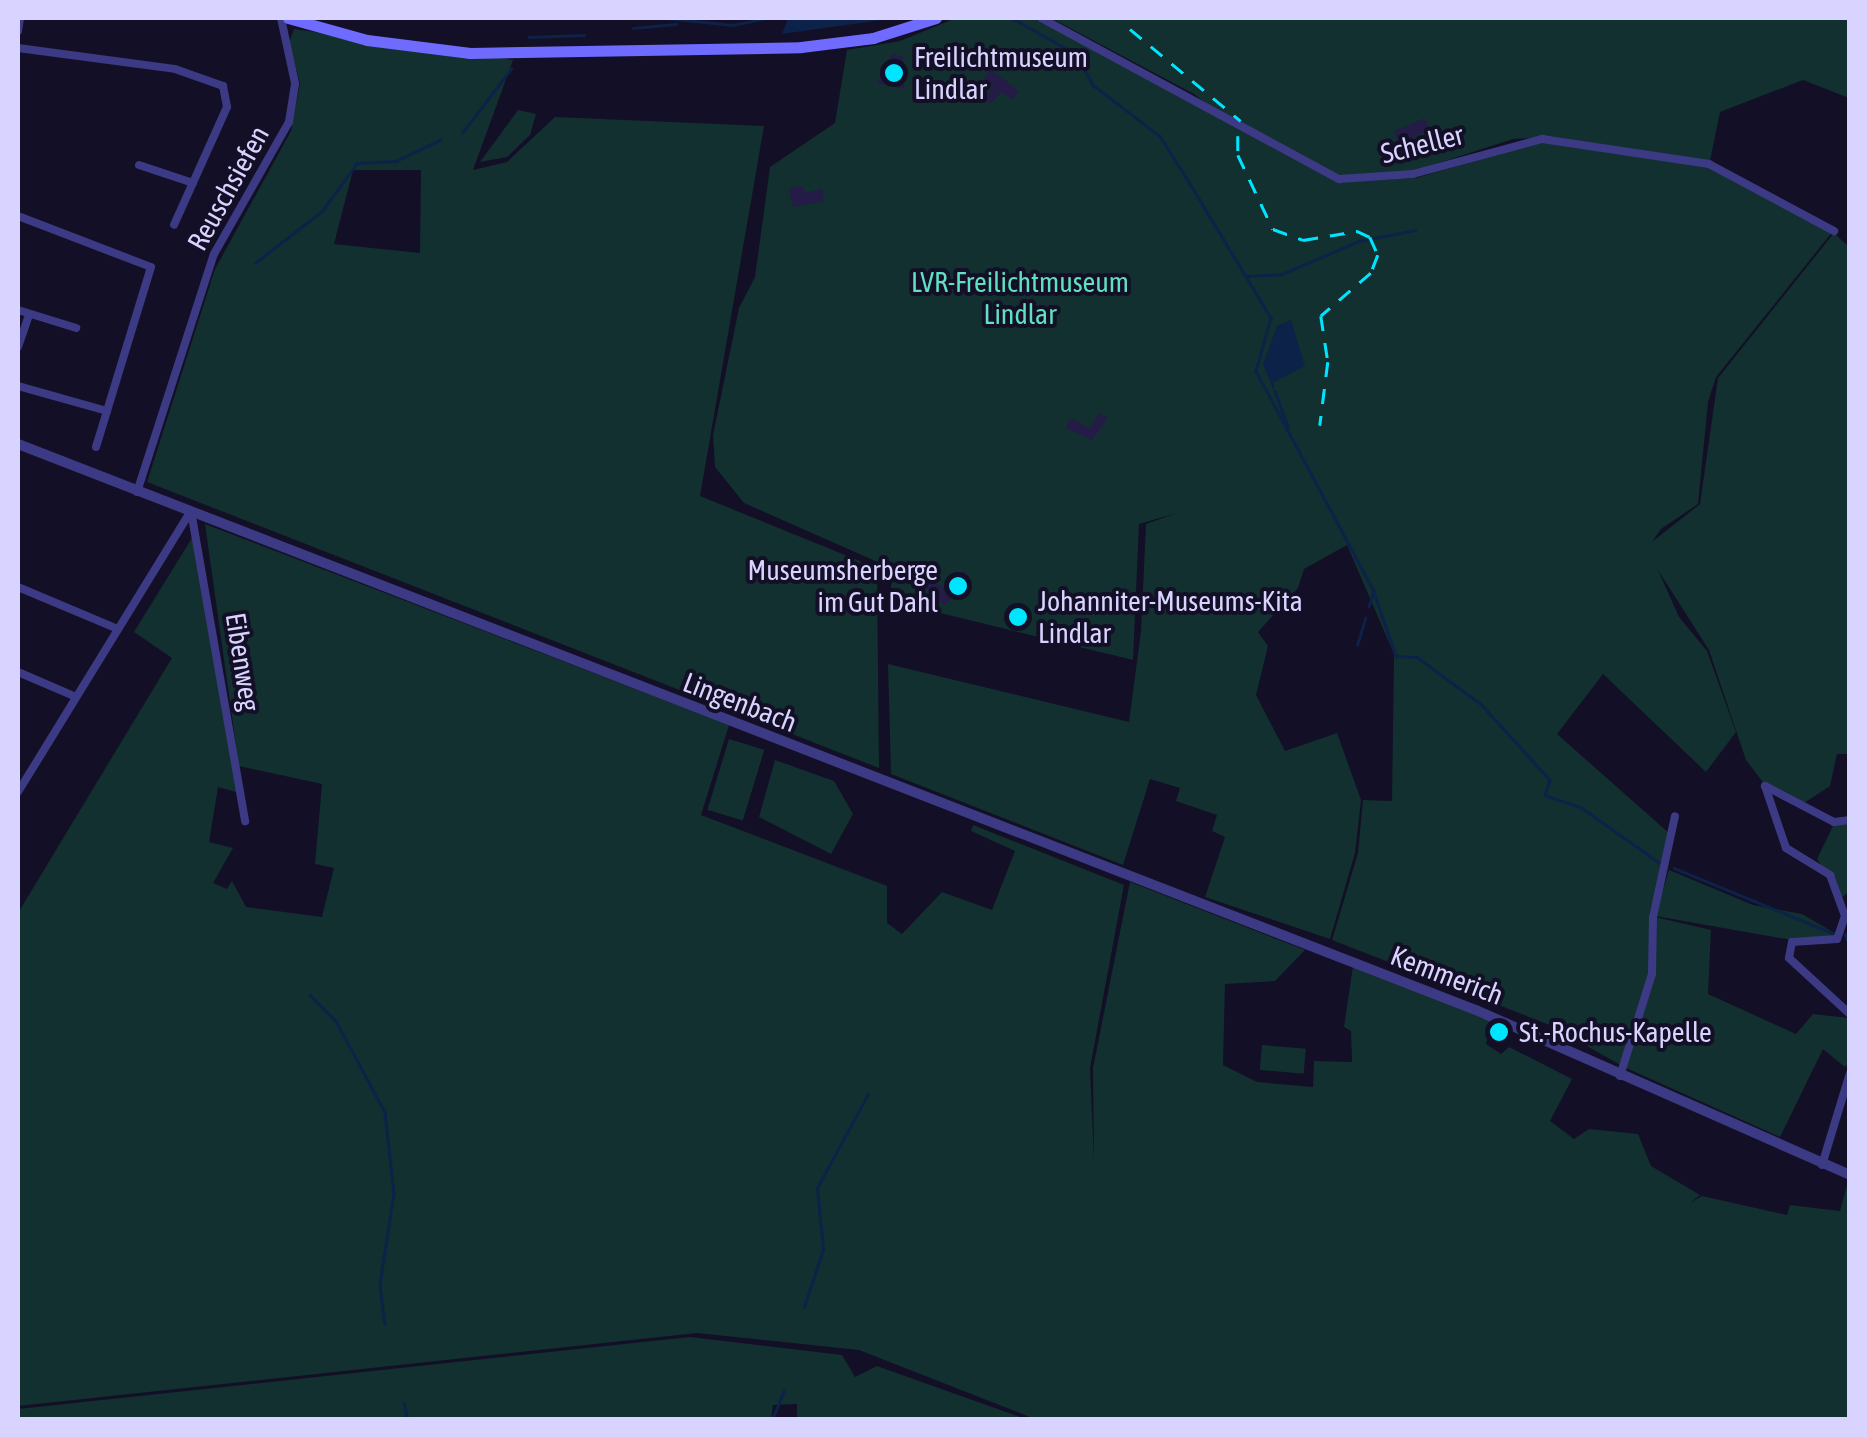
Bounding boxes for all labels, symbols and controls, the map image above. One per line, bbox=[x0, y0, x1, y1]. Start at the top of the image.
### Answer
place label: Freilichtmuseum Lindlar bbox=[914, 40, 1088, 106]
marker: Freilichtmuseum Lindlar bbox=[883, 62, 905, 84]
street label: Scheller bbox=[1377, 118, 1467, 170]
street label: Reuschsiefen bbox=[180, 120, 276, 256]
park label: LVR-Freilichtmuseum Lindlar bbox=[911, 265, 1129, 331]
place label: Museumsherberge im Gut Dahl bbox=[747, 553, 938, 619]
marker: Museumsherberge im Gut Dahl bbox=[947, 575, 969, 597]
place label: Johanniter-Museums-Kita Lindlar bbox=[1038, 584, 1303, 650]
marker: Johanniter-Museums-Kita Lindlar bbox=[1007, 606, 1029, 628]
street label: Eibenweg bbox=[219, 610, 267, 714]
street label: Lingenbach bbox=[678, 665, 802, 739]
street label: Kemmerich bbox=[1386, 938, 1508, 1012]
place label: St.-Rochus-Kapelle bbox=[1519, 1015, 1712, 1049]
marker: St.-Rochus-Kapelle bbox=[1488, 1021, 1510, 1043]

